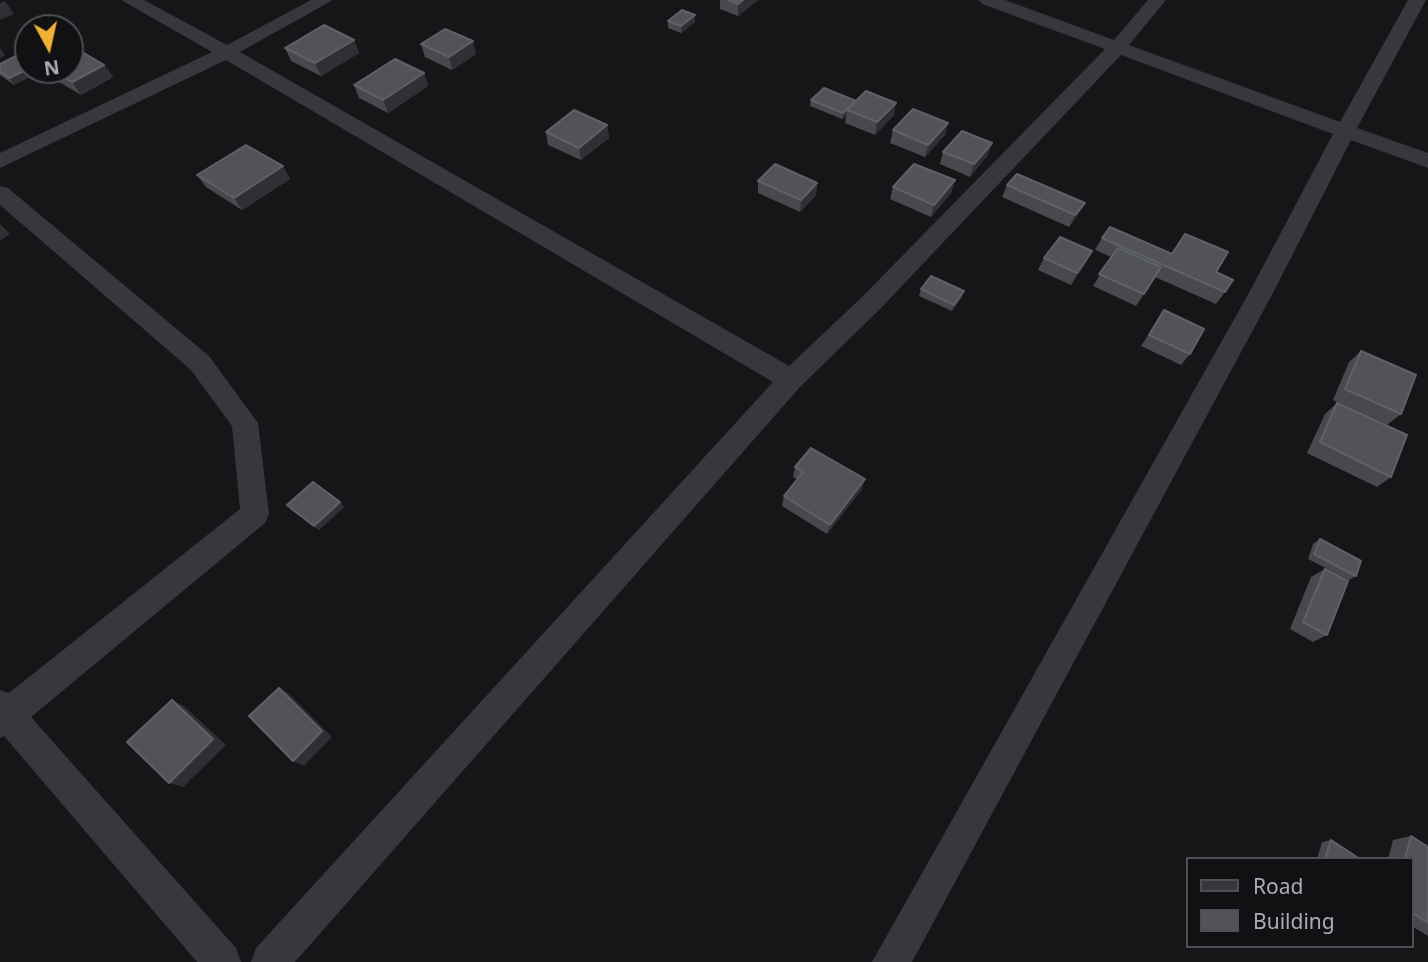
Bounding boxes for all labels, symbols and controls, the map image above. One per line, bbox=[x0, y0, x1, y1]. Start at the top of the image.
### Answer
north arrow bbox=[14, 14, 84, 84]
text: N bbox=[42, 54, 61, 82]
legend bbox=[1186, 857, 1414, 948]
text: Road bbox=[1253, 872, 1303, 900]
text: Building bbox=[1253, 907, 1335, 935]

